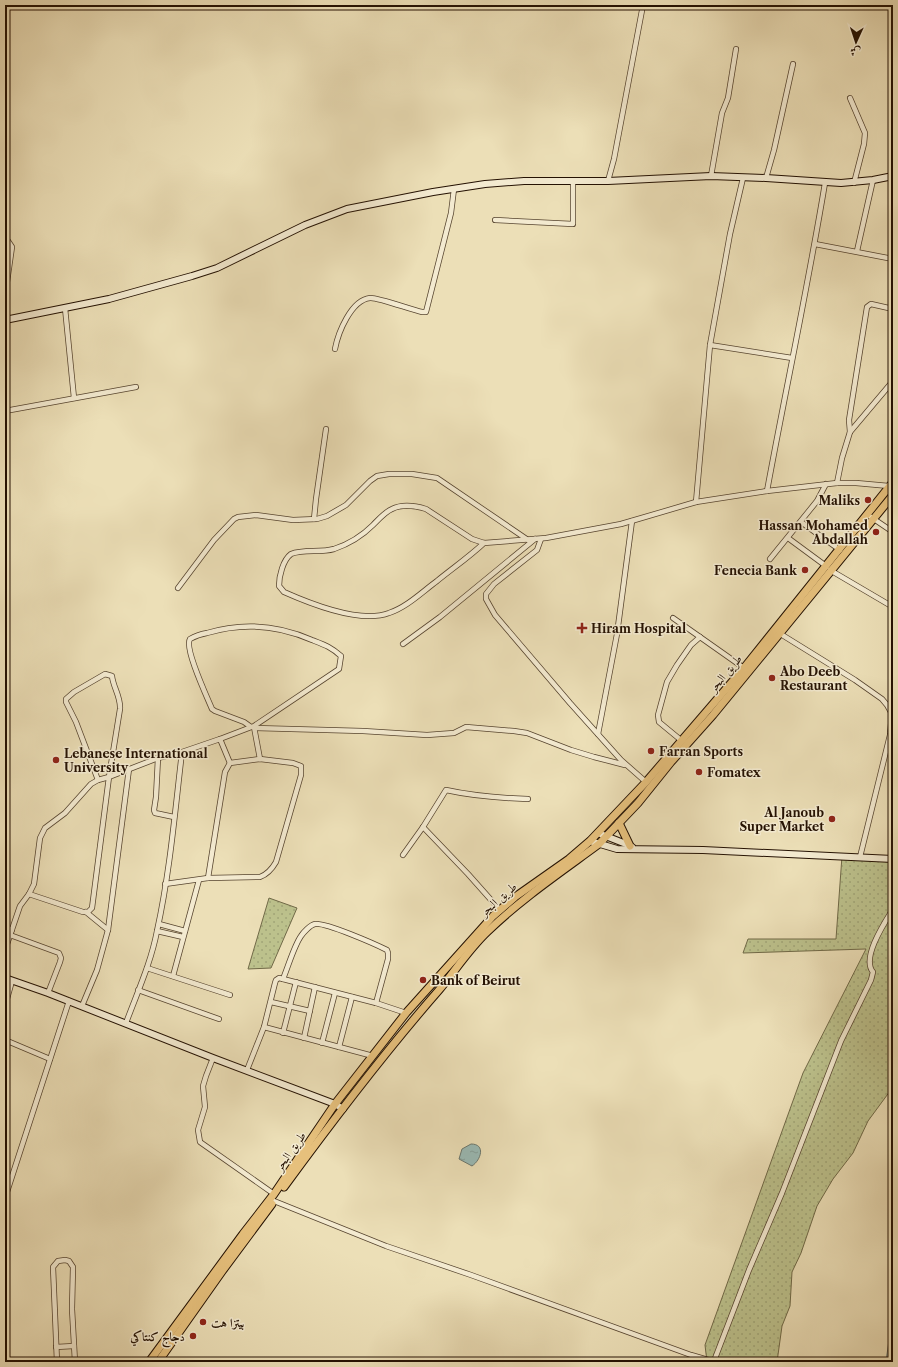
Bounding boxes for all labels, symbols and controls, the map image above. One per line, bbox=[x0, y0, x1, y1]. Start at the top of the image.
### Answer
north arrow bbox=[836, 22, 876, 62]
text: ش bbox=[850, 45, 861, 59]
place label: Maliks bbox=[818, 493, 860, 508]
marker: Maliks bbox=[863, 495, 873, 505]
place label: Hassan Mohamed Abdallah bbox=[758, 518, 869, 547]
marker: Hassan Mohamed Abdallah bbox=[871, 527, 881, 537]
place label: Fenecia Bank bbox=[714, 563, 798, 578]
marker: Fenecia Bank bbox=[800, 565, 810, 575]
place label: Hiram Hospital bbox=[591, 621, 686, 636]
marker: Hiram Hospital bbox=[576, 622, 588, 634]
street label: طريق البحر bbox=[704, 651, 746, 697]
place label: Abo Deeb Restaurant bbox=[779, 664, 847, 693]
marker: Abo Deeb Restaurant bbox=[767, 673, 777, 683]
place label: Farran Sports bbox=[659, 744, 743, 759]
place label: Lebanese International University bbox=[64, 746, 208, 775]
marker: Farran Sports bbox=[646, 746, 656, 756]
marker: Lebanese International University bbox=[51, 755, 61, 765]
place label: Fomatex bbox=[707, 765, 761, 780]
marker: Fomatex bbox=[694, 767, 704, 777]
place label: Al Janoub Super Market bbox=[739, 805, 824, 834]
marker: Al Janoub Super Market bbox=[827, 814, 837, 824]
street label: طريق البحر bbox=[475, 879, 520, 921]
place label: Bank of Beirut bbox=[431, 973, 521, 988]
marker: Bank of Beirut bbox=[418, 975, 428, 985]
street label: طريق البحر bbox=[270, 1128, 310, 1176]
place label: بيتزا هت bbox=[211, 1315, 244, 1331]
marker: بيتزا هت bbox=[198, 1317, 208, 1327]
place label: دجاج كنتاكي bbox=[129, 1329, 185, 1348]
marker: دجاج كنتاكي bbox=[188, 1331, 198, 1341]

